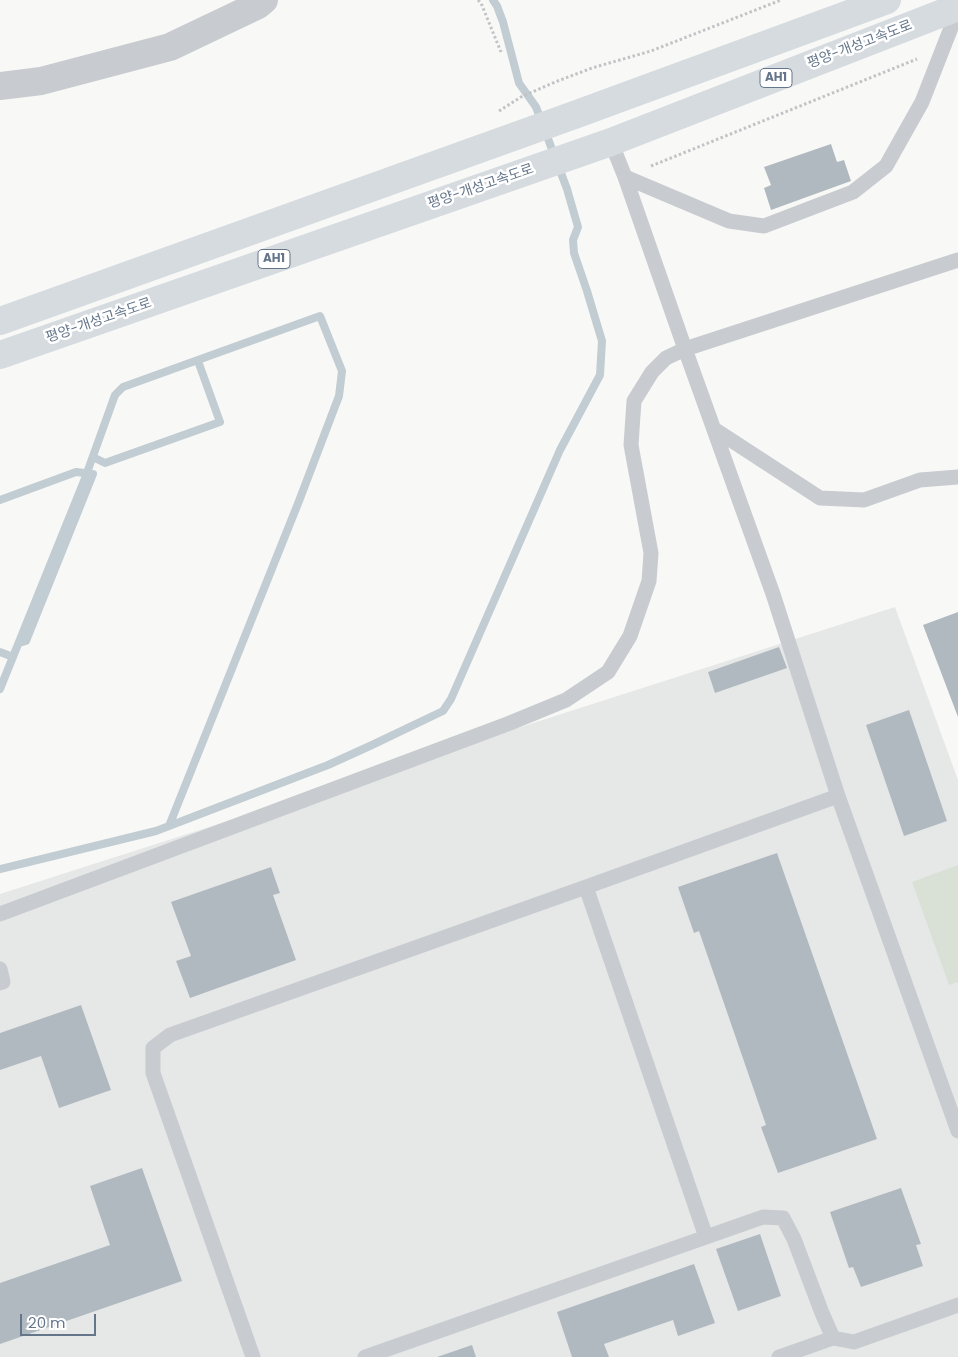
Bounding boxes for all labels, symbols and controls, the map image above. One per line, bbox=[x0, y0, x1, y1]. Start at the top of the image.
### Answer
street label: 평양-개성고속도로 bbox=[805, 17, 915, 73]
road number: AH1 bbox=[760, 68, 792, 88]
street label: 평양-개성고속도로 bbox=[426, 161, 536, 213]
road number: AH1 bbox=[258, 250, 290, 268]
street label: 평양-개성고속도로 bbox=[44, 295, 154, 347]
scale bar bbox=[22, 1304, 99, 1336]
text: 20 m bbox=[28, 1312, 66, 1333]

